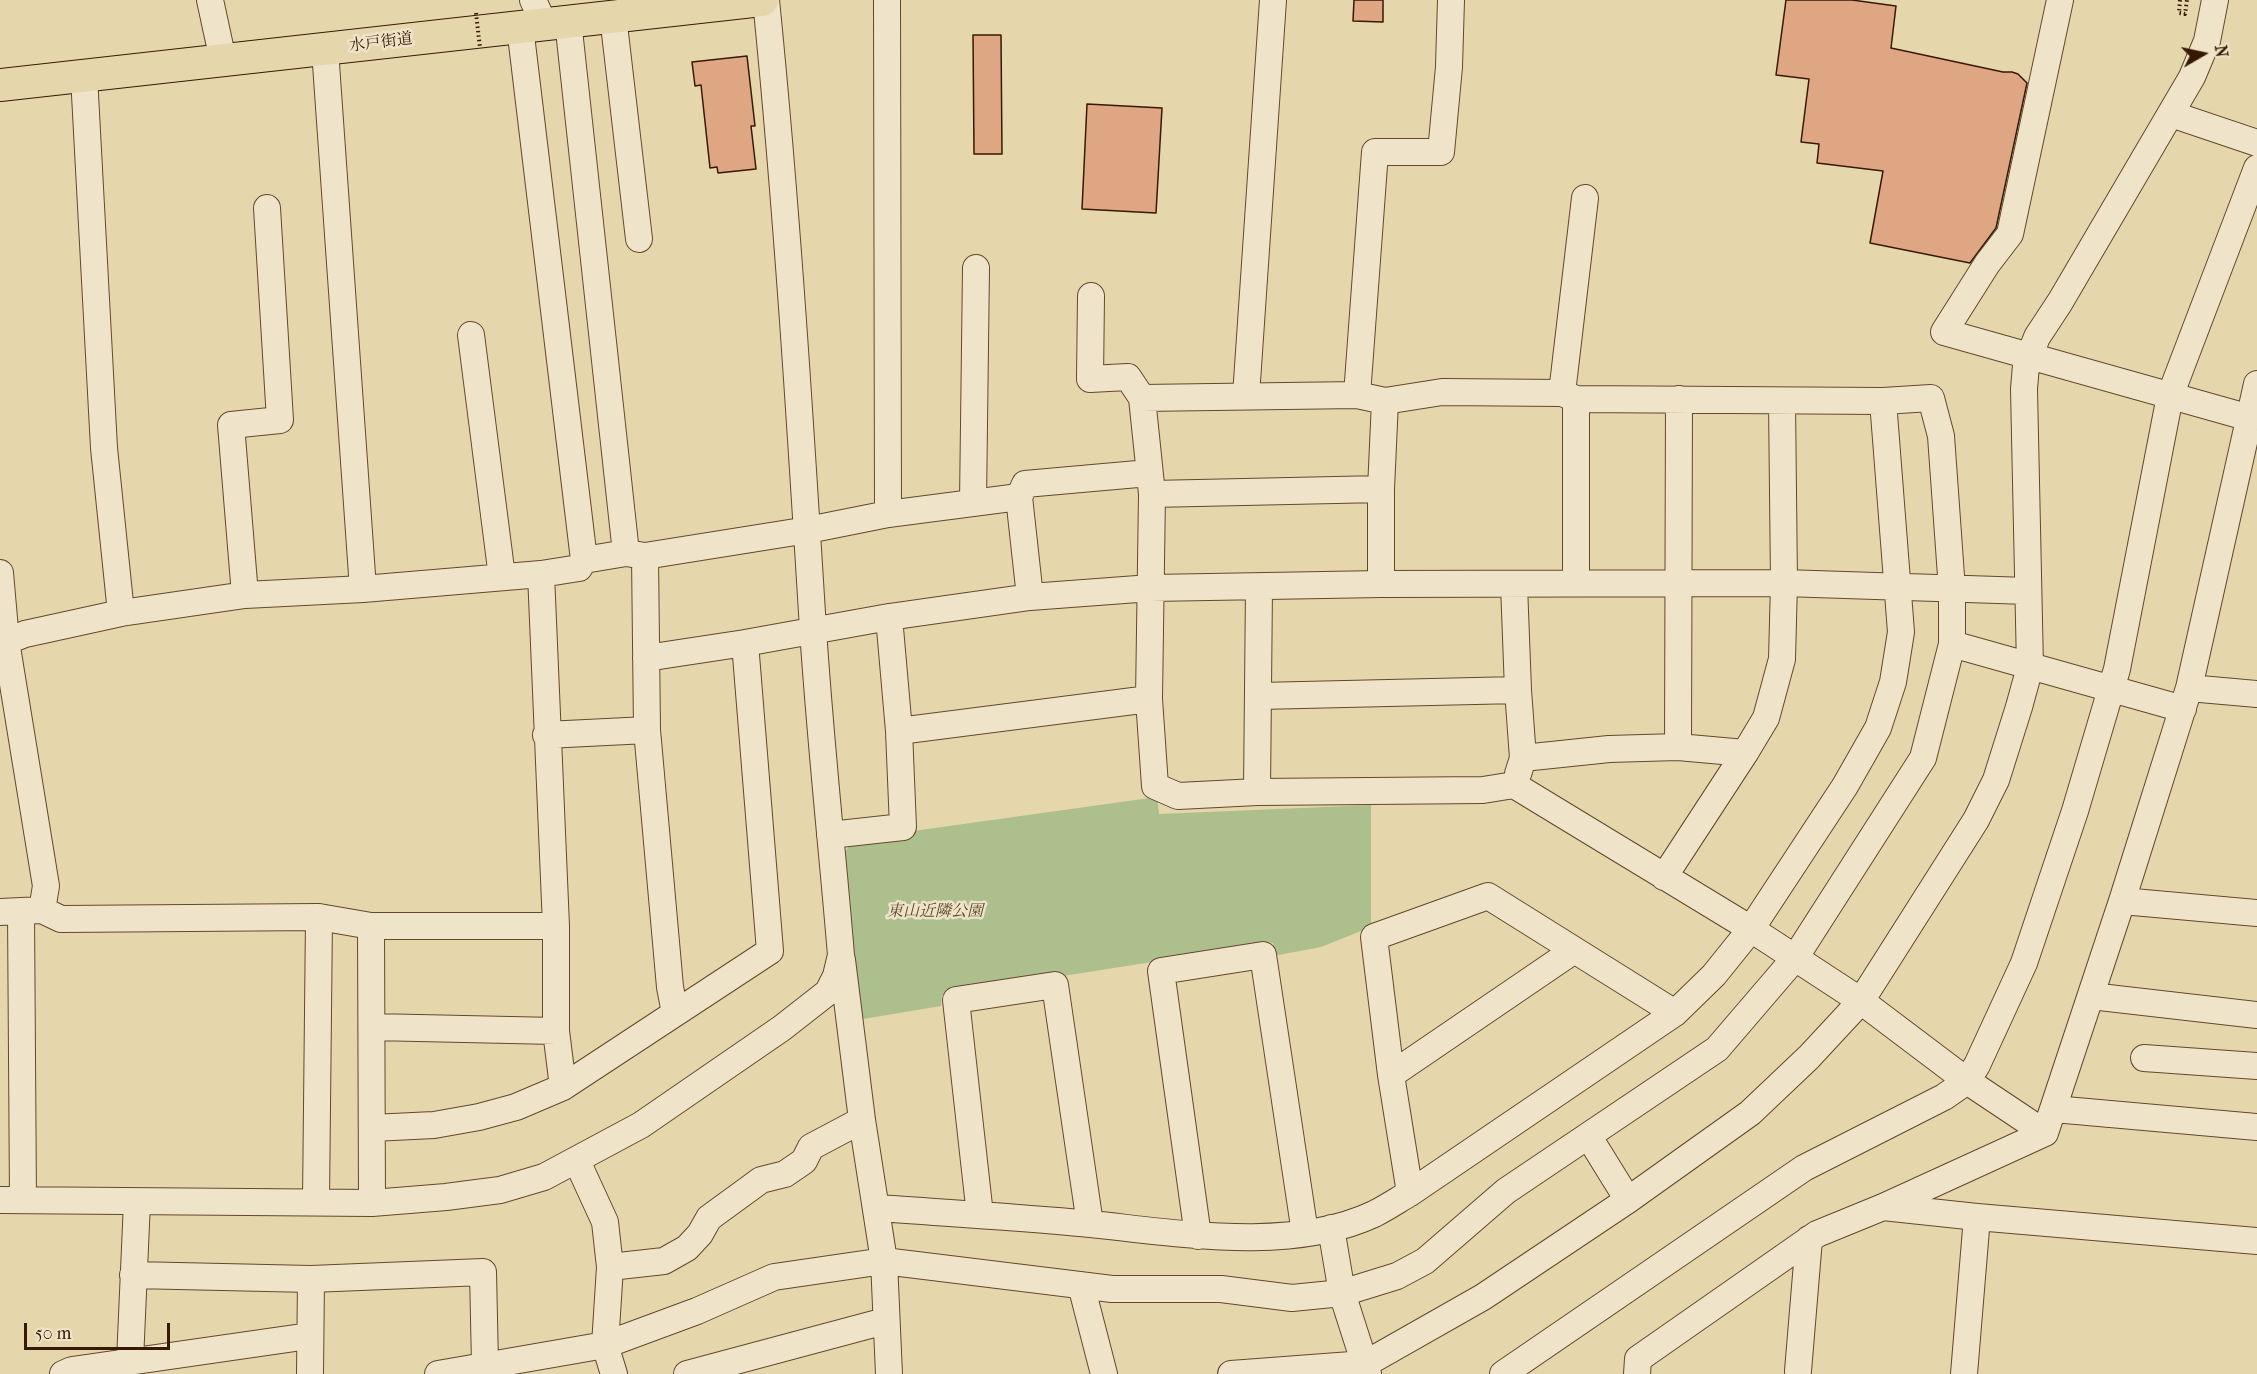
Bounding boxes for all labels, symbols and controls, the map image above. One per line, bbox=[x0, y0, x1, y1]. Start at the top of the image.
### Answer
north arrow bbox=[2173, 24, 2233, 84]
street label: 水戸街道 bbox=[348, 30, 414, 56]
text: N bbox=[2211, 44, 2232, 59]
park label: 東山近隣公園 bbox=[887, 902, 983, 922]
scale bar bbox=[27, 1311, 172, 1349]
text: 50 m bbox=[35, 1323, 71, 1344]

